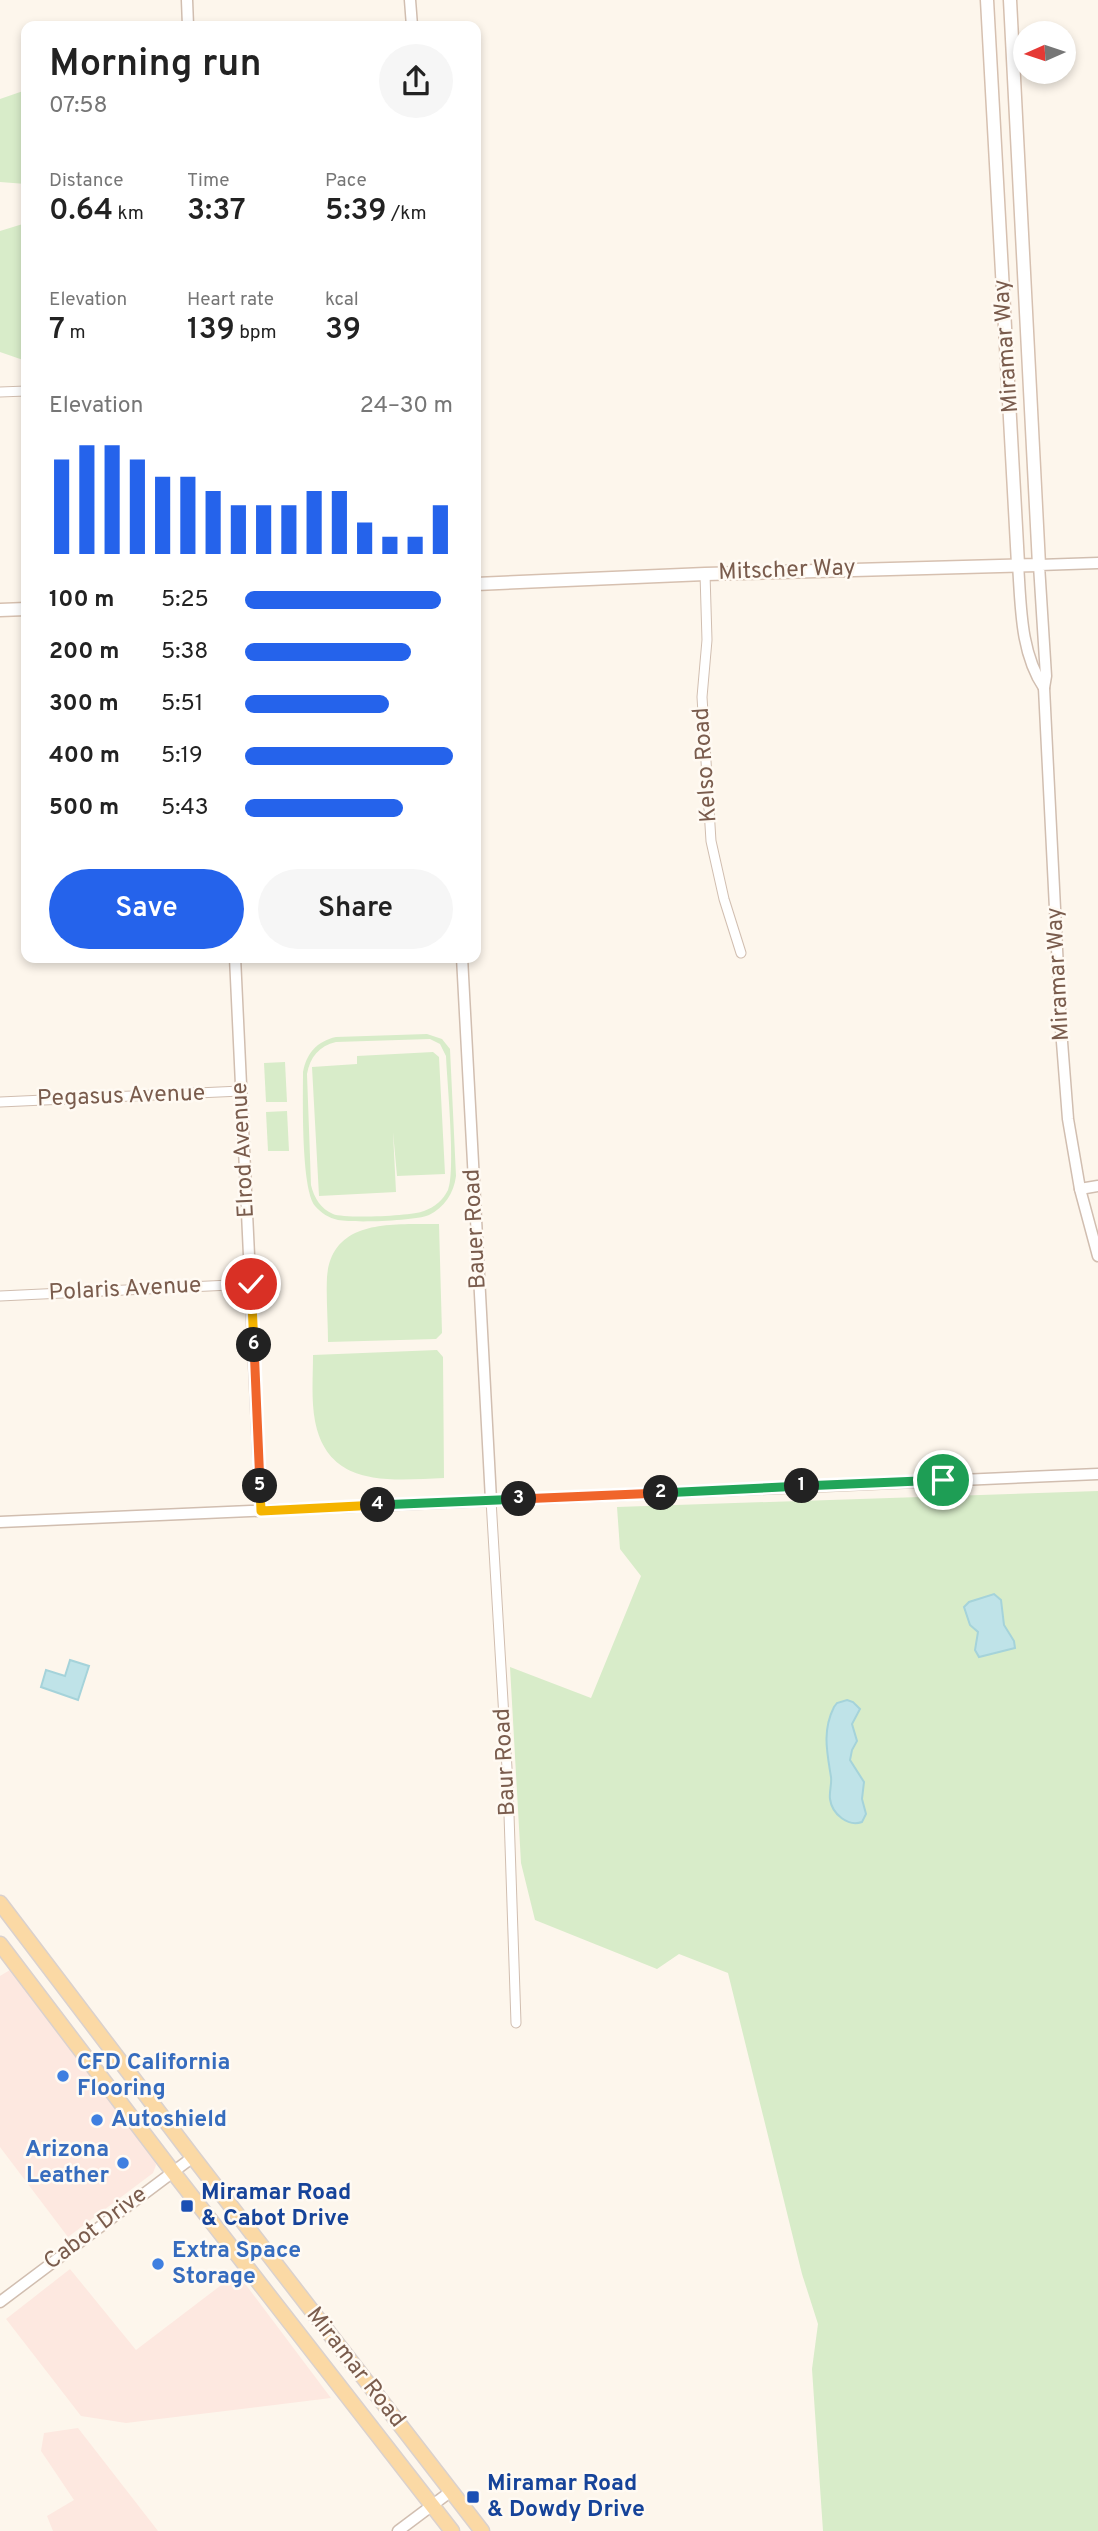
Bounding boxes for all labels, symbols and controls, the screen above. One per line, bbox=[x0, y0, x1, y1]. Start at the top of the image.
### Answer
north arrow bbox=[1013, 21, 1076, 84]
map controls bbox=[1013, 21, 1076, 84]
text: Morning run bbox=[49, 41, 262, 90]
button: share bbox=[379, 44, 453, 118]
text: 07:58 bbox=[49, 92, 108, 121]
text: Distance bbox=[49, 169, 124, 193]
text: Time bbox=[187, 169, 230, 193]
text: Pace bbox=[325, 169, 367, 193]
text: 0.64 bbox=[49, 193, 113, 230]
text: 3:37 bbox=[187, 193, 246, 230]
text: 5:39 bbox=[325, 193, 387, 230]
text: km bbox=[113, 202, 144, 226]
text: /km bbox=[387, 202, 427, 226]
street label: Miramar Way bbox=[988, 278, 1026, 414]
text: Elevation bbox=[49, 288, 127, 312]
text: Heart rate bbox=[187, 288, 274, 312]
text: kcal bbox=[325, 288, 359, 312]
text: 7 bbox=[49, 312, 65, 349]
text: 139 bbox=[187, 312, 235, 349]
text: 39 bbox=[325, 312, 361, 349]
text: m bbox=[65, 321, 86, 345]
text: bpm bbox=[235, 321, 277, 345]
text: Elevation bbox=[49, 392, 144, 421]
text: 24–30 m bbox=[360, 392, 453, 421]
street label: Mitscher Way bbox=[718, 554, 856, 588]
text: 100 m bbox=[49, 586, 114, 615]
text: 5:25 bbox=[161, 586, 209, 615]
text: 200 m bbox=[49, 638, 119, 667]
text: 5:38 bbox=[161, 638, 208, 667]
text: 300 m bbox=[49, 690, 119, 719]
text: 5:51 bbox=[161, 690, 203, 719]
street label: Kelso Road bbox=[688, 707, 724, 823]
text: 400 m bbox=[49, 742, 120, 771]
text: 5:19 bbox=[161, 742, 203, 771]
text: 500 m bbox=[49, 794, 119, 823]
text: 5:43 bbox=[161, 794, 209, 823]
button: Save bbox=[49, 869, 244, 949]
button: Share bbox=[258, 869, 453, 949]
street label: Miramar Way bbox=[1041, 906, 1077, 1042]
street label: Pegasus Avenue bbox=[36, 1080, 206, 1114]
street label: Elrod Avenue bbox=[226, 1081, 262, 1219]
street label: Bauer Road bbox=[458, 1168, 494, 1290]
pin bbox=[221, 1254, 281, 1314]
icon: check bbox=[232, 1265, 270, 1303]
street label: Polaris Avenue bbox=[48, 1272, 202, 1308]
pin: 6 bbox=[236, 1328, 272, 1362]
text: 6 bbox=[248, 1332, 259, 1356]
pin bbox=[913, 1450, 973, 1510]
icon: arrive bbox=[924, 1461, 962, 1499]
pin: 5 bbox=[243, 1468, 278, 1504]
pin: 1 bbox=[784, 1468, 820, 1504]
text: 5 bbox=[254, 1473, 265, 1497]
text: 1 bbox=[798, 1473, 805, 1497]
pin: 2 bbox=[644, 1476, 678, 1510]
text: 2 bbox=[655, 1480, 666, 1504]
pin: 3 bbox=[502, 1482, 536, 1516]
text: 3 bbox=[513, 1486, 524, 1510]
pin: 4 bbox=[360, 1488, 396, 1522]
text: 4 bbox=[371, 1492, 384, 1516]
street label: Baur Road bbox=[489, 1707, 523, 1817]
place label: CFD California Flooring bbox=[77, 2049, 230, 2104]
marker: CFD California Flooring bbox=[55, 2068, 71, 2084]
place label: Autoshield bbox=[111, 2106, 227, 2135]
marker: Autoshield bbox=[89, 2112, 105, 2128]
place label: Arizona Leather bbox=[25, 2136, 109, 2191]
marker: Arizona Leather bbox=[115, 2155, 131, 2171]
place label: Miramar Road & Cabot Drive bbox=[201, 2179, 351, 2234]
street label: Cabot Drive bbox=[39, 2181, 153, 2277]
marker: Miramar Road & Cabot Drive bbox=[179, 2198, 195, 2214]
place label: Extra Space Storage bbox=[172, 2237, 301, 2292]
marker: Extra Space Storage bbox=[150, 2256, 166, 2272]
street label: Miramar Road bbox=[299, 2302, 411, 2434]
place label: Miramar Road & Dowdy Drive bbox=[487, 2470, 645, 2525]
marker: Miramar Road & Dowdy Drive bbox=[465, 2489, 481, 2505]

